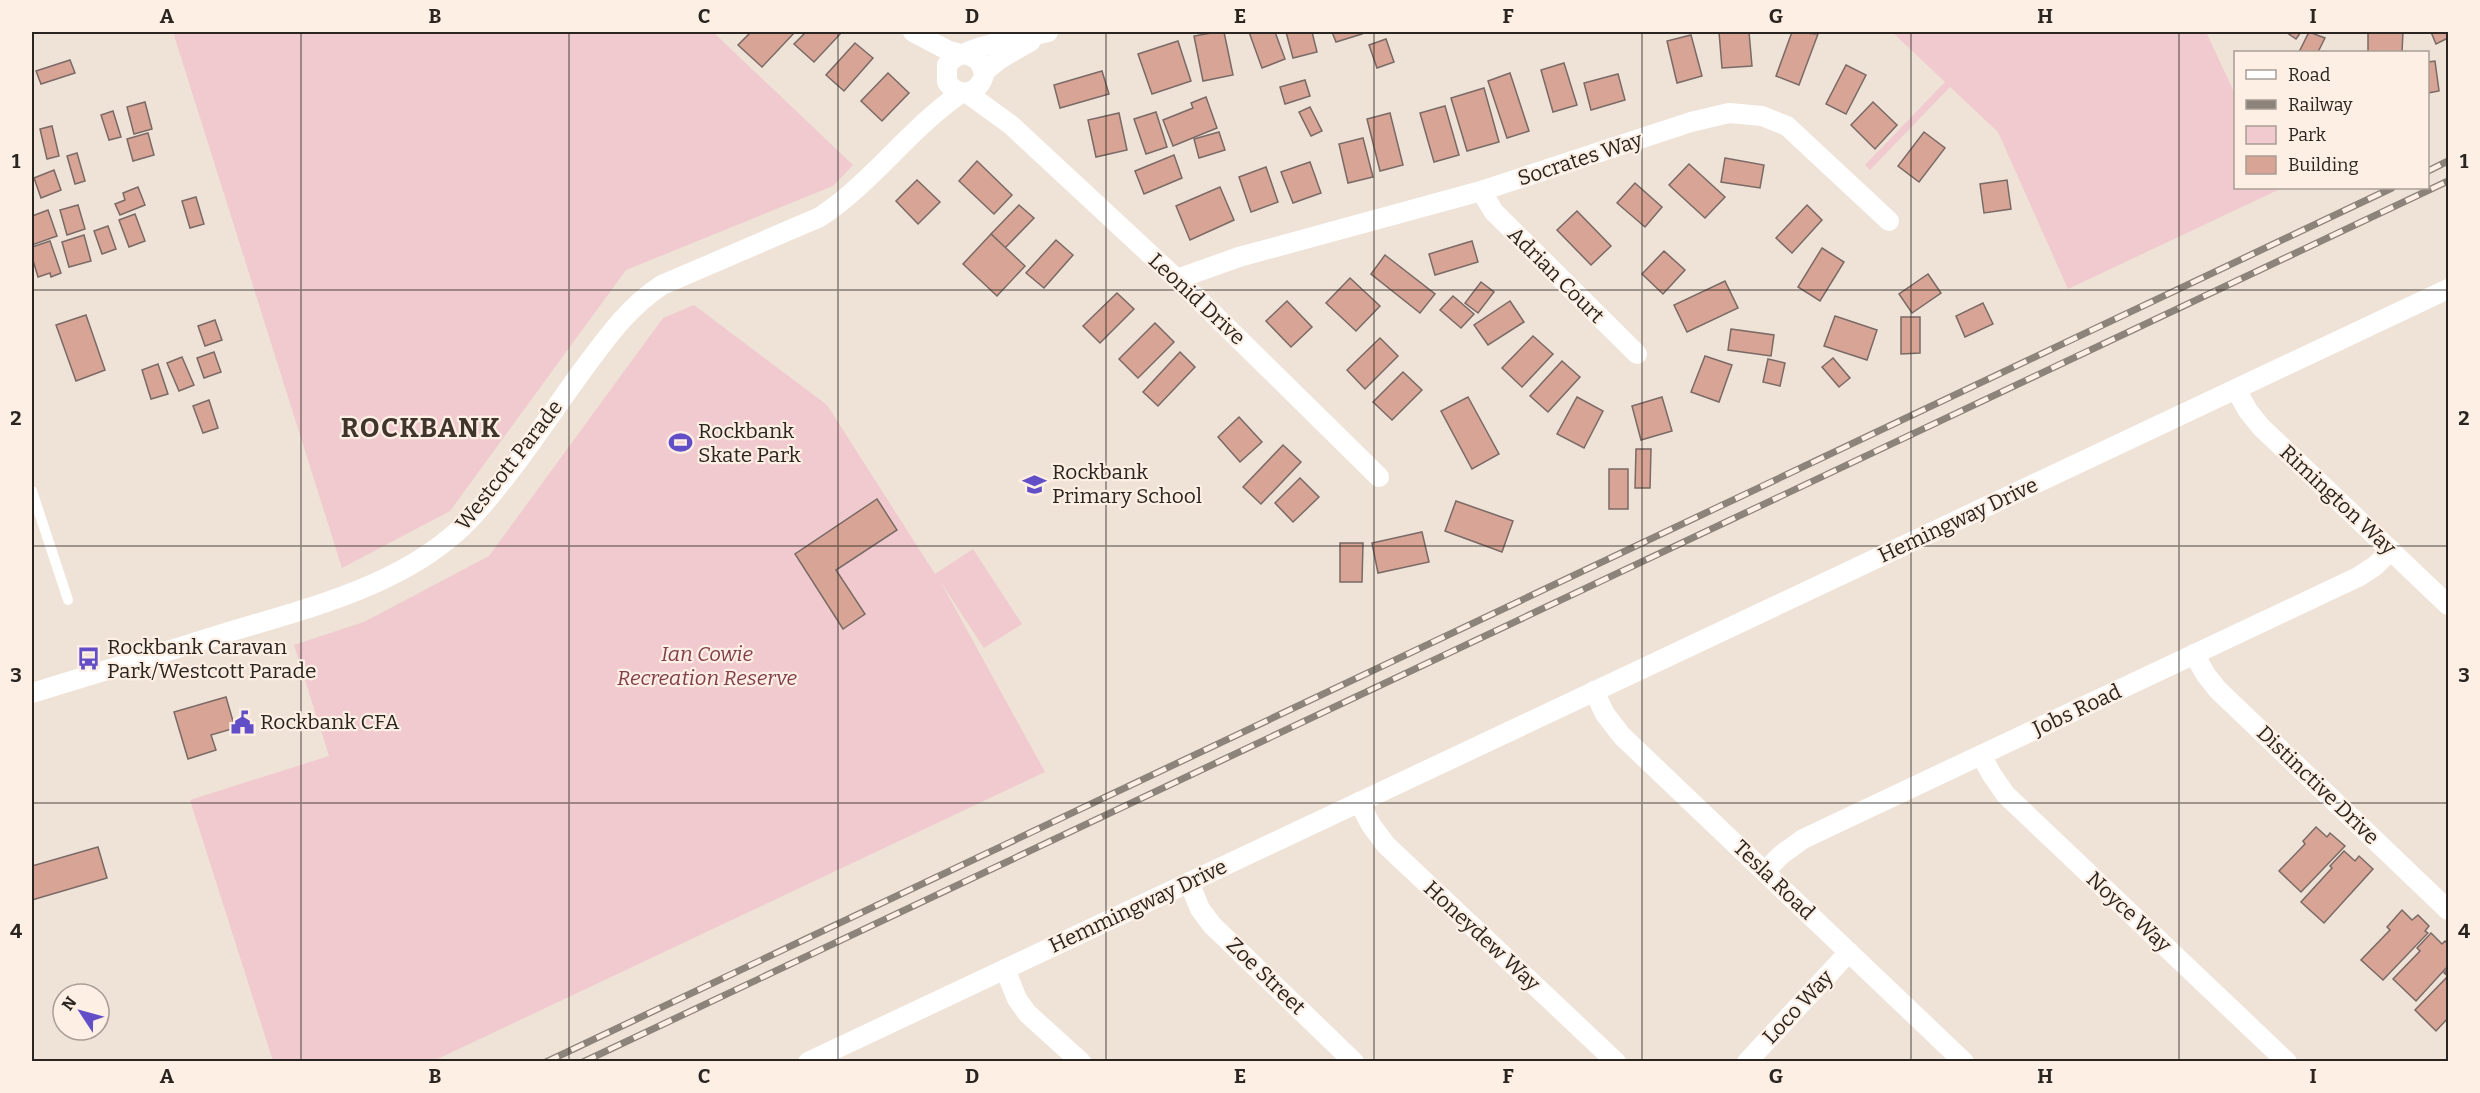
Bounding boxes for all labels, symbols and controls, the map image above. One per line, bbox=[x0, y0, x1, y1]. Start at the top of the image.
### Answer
text: A bbox=[160, 4, 175, 28]
text: B bbox=[429, 4, 442, 28]
text: C bbox=[698, 4, 710, 28]
text: D bbox=[965, 4, 979, 28]
text: E bbox=[1234, 4, 1246, 28]
text: F bbox=[1502, 4, 1514, 28]
text: G bbox=[1769, 4, 1783, 28]
text: H bbox=[2037, 4, 2053, 28]
text: I bbox=[2309, 4, 2317, 28]
legend bbox=[2234, 51, 2429, 189]
text: Road bbox=[2288, 64, 2331, 86]
text: Railway bbox=[2288, 94, 2353, 116]
text: Park bbox=[2288, 124, 2327, 146]
street label: Socrates Way bbox=[1514, 126, 1647, 191]
text: 1 bbox=[12, 149, 21, 173]
text: 1 bbox=[2460, 149, 2469, 173]
text: Building bbox=[2288, 154, 2359, 176]
street label: Adrian Court bbox=[1502, 221, 1610, 329]
street label: Leonid Drive bbox=[1143, 248, 1251, 350]
street label: Westcott Parade bbox=[450, 395, 568, 535]
text: 2 bbox=[10, 406, 22, 430]
text: 2 bbox=[2458, 406, 2470, 430]
district label: ROCKBANK bbox=[341, 412, 501, 444]
place label: Rockbank Skate Park bbox=[698, 418, 801, 468]
sports icon: Rockbank Skate Park bbox=[667, 430, 693, 456]
street label: Rimington Way bbox=[2274, 439, 2402, 561]
place label: Rockbank Primary School bbox=[1052, 459, 1202, 509]
school or university icon: Rockbank Primary School bbox=[1021, 471, 1047, 497]
street label: Hemingway Drive bbox=[1874, 472, 2042, 568]
place label: Rockbank Caravan Park/Westcott Parade bbox=[107, 634, 316, 684]
park label: Ian Cowie Recreation Reserve bbox=[617, 641, 797, 691]
bus stop icon: Rockbank Caravan Park/Westcott Parade bbox=[76, 646, 102, 672]
text: 3 bbox=[10, 663, 22, 687]
text: 3 bbox=[2458, 663, 2470, 687]
street label: Jobs Road bbox=[2028, 678, 2125, 742]
public building icon: Rockbank CFA bbox=[229, 709, 255, 735]
place label: Rockbank CFA bbox=[260, 709, 399, 735]
street label: Distinctive Drive bbox=[2251, 720, 2385, 850]
street label: Tesla Road bbox=[1728, 835, 1820, 925]
street label: Hemmingway Drive bbox=[1045, 853, 1231, 959]
street label: Noyce Way bbox=[2081, 866, 2177, 958]
street label: Honeydew Way bbox=[1418, 875, 1546, 997]
text: 4 bbox=[10, 919, 22, 943]
text: 4 bbox=[2458, 919, 2470, 943]
street label: Zoe Street bbox=[1221, 932, 1311, 1020]
street label: Loco Way bbox=[1757, 964, 1839, 1049]
north arrow bbox=[51, 982, 111, 1042]
text: N bbox=[58, 993, 81, 1014]
text: A bbox=[160, 1064, 175, 1088]
text: B bbox=[429, 1064, 442, 1088]
text: C bbox=[698, 1064, 710, 1088]
text: D bbox=[965, 1064, 979, 1088]
text: E bbox=[1234, 1064, 1246, 1088]
text: F bbox=[1502, 1064, 1514, 1088]
text: G bbox=[1769, 1064, 1783, 1088]
text: H bbox=[2037, 1064, 2053, 1088]
text: I bbox=[2309, 1064, 2317, 1088]

